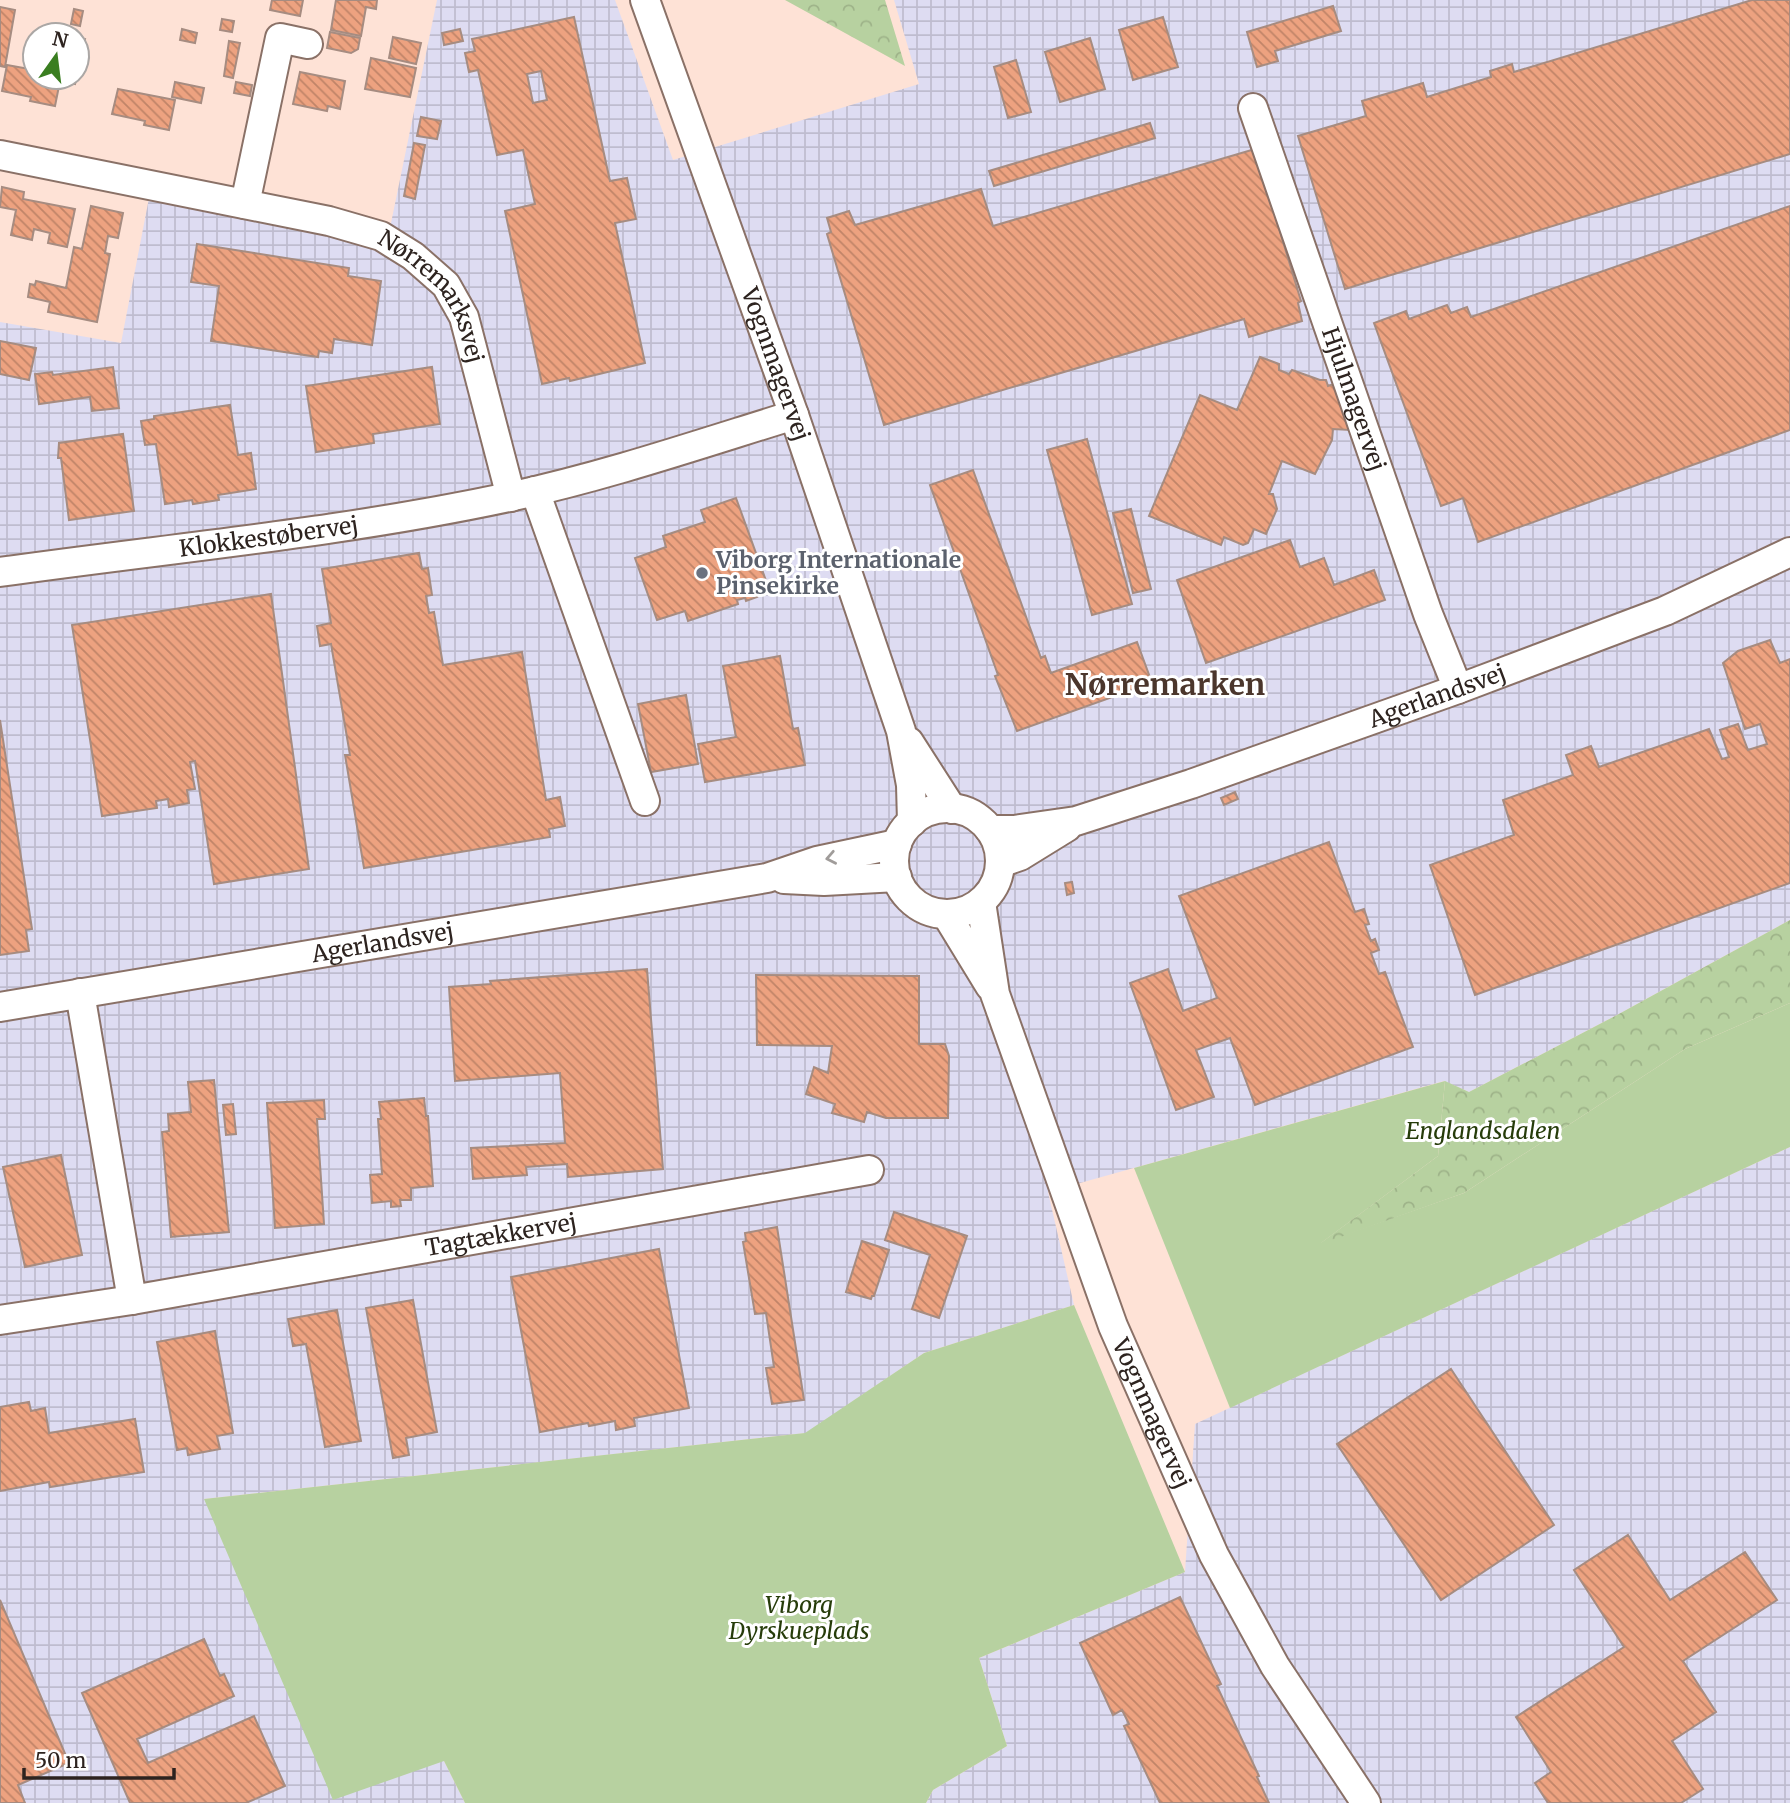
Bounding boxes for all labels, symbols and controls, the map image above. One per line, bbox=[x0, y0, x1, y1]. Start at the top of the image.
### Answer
north arrow bbox=[21, 21, 91, 91]
text: N bbox=[50, 26, 70, 53]
street label: Nørremarksvej bbox=[373, 223, 490, 366]
street label: Vognmagervej bbox=[735, 283, 817, 445]
street label: Hjulmagervej bbox=[1316, 323, 1392, 475]
street label: Klokkestøbervej bbox=[177, 510, 360, 563]
place label: Viborg Internationale Pinsekirke bbox=[715, 545, 961, 600]
marker: Viborg Internationale Pinsekirke bbox=[694, 565, 710, 581]
street label: Agerlandsvej bbox=[1364, 657, 1510, 734]
district label: Nørremarken bbox=[1065, 665, 1265, 703]
one-way arrow bbox=[825, 850, 837, 865]
street label: Agerlandsvej bbox=[308, 916, 456, 969]
park label: Englandsdalen bbox=[1406, 1116, 1560, 1145]
street label: Tagtækkervej bbox=[422, 1207, 579, 1262]
street label: Vognmagervej bbox=[1106, 1333, 1198, 1493]
park label: Viborg Dyrskueplads bbox=[728, 1590, 869, 1645]
scale bar bbox=[24, 1736, 175, 1780]
text: 50 m bbox=[35, 1747, 86, 1774]

